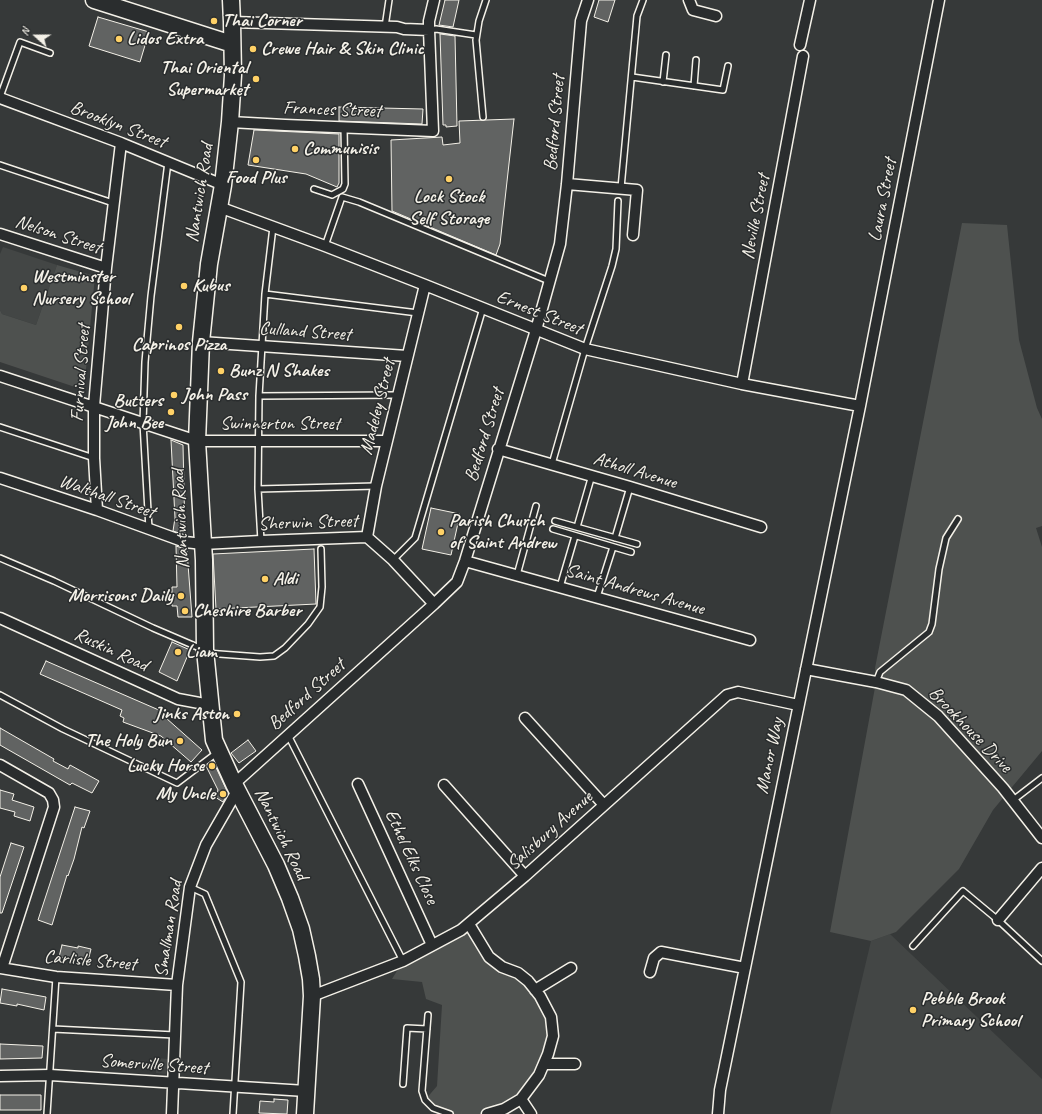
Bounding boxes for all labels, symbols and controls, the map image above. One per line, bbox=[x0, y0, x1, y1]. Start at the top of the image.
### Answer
place label: Thai Corner bbox=[222, 10, 302, 32]
north arrow bbox=[16, 16, 56, 56]
marker: Thai Corner bbox=[209, 16, 219, 26]
text: N bbox=[17, 26, 33, 37]
place label: Lidos Extra bbox=[127, 28, 203, 50]
marker: Lidos Extra bbox=[114, 34, 124, 44]
place label: Crewe Hair & Skin Clinic bbox=[261, 38, 424, 60]
marker: Crewe Hair & Skin Clinic bbox=[248, 44, 258, 54]
place label: Thai Oriental Supermarket bbox=[160, 57, 248, 101]
marker: Thai Oriental Supermarket bbox=[251, 74, 261, 84]
street label: Bedford Street bbox=[539, 74, 571, 172]
street label: Brooklyn Street bbox=[67, 96, 169, 154]
street label: Frances Street bbox=[283, 97, 381, 123]
place label: Communisis bbox=[303, 138, 378, 160]
street label: Nantwich Road bbox=[181, 142, 219, 244]
marker: Communisis bbox=[290, 144, 300, 154]
marker: Food Plus bbox=[251, 155, 261, 165]
street label: Laura Street bbox=[864, 157, 902, 243]
place label: Food Plus bbox=[226, 167, 286, 189]
street label: Neville Street bbox=[737, 173, 775, 261]
marker: Lock Stock Self Storage bbox=[444, 174, 454, 184]
place label: Lock Stock Self Storage bbox=[409, 186, 489, 230]
street label: Nelson Street bbox=[12, 210, 104, 260]
place label: Westminster Nursery School bbox=[32, 266, 130, 310]
place label: Kubus bbox=[192, 275, 229, 297]
marker: Kubus bbox=[179, 281, 189, 291]
marker: Westminster Nursery School bbox=[19, 283, 29, 293]
street label: Ernest Street bbox=[493, 286, 585, 340]
street label: Culland Street bbox=[258, 317, 352, 347]
marker: Caprinos Pizza bbox=[174, 322, 184, 332]
street label: Furnival Street bbox=[66, 323, 96, 423]
place label: Caprinos Pizza bbox=[132, 334, 226, 356]
street label: Madeley Street bbox=[355, 357, 401, 457]
place label: Bunz N Shakes bbox=[229, 360, 329, 382]
marker: Bunz N Shakes bbox=[216, 366, 226, 376]
place label: John Pass bbox=[182, 384, 247, 406]
street label: Bedford Street bbox=[460, 386, 510, 484]
place label: Butters John Bee bbox=[105, 390, 163, 434]
marker: John Pass bbox=[169, 390, 179, 400]
marker: Butters John Bee bbox=[166, 407, 176, 417]
street label: Swinnerton Street bbox=[220, 413, 340, 435]
street label: Atholl Avenue bbox=[591, 448, 679, 494]
street label: Nantwich Road bbox=[167, 469, 195, 569]
street label: Walthall Street bbox=[56, 470, 158, 524]
street label: Sherwin Street bbox=[258, 510, 358, 536]
place label: Parish Church of Saint Andrew bbox=[449, 510, 556, 554]
marker: Parish Church of Saint Andrew bbox=[436, 527, 446, 537]
street label: Saint Andrews Avenue bbox=[563, 559, 707, 621]
place label: Aldi bbox=[273, 568, 297, 590]
marker: Aldi bbox=[260, 574, 270, 584]
place label: Morrisons Daily bbox=[68, 585, 173, 607]
marker: Morrisons Daily bbox=[176, 591, 186, 601]
place label: Cheshire Barber bbox=[193, 600, 301, 622]
marker: Cheshire Barber bbox=[180, 606, 190, 616]
street label: Ruskin Road bbox=[71, 623, 151, 677]
place label: Liam bbox=[186, 641, 217, 663]
marker: Liam bbox=[173, 647, 183, 657]
street label: Bedford Street bbox=[264, 654, 350, 736]
street label: Brookhouse Drive bbox=[923, 682, 1017, 778]
place label: Jinks Aston bbox=[154, 703, 229, 725]
marker: Jinks Aston bbox=[232, 709, 242, 719]
street label: Manor Way bbox=[751, 716, 789, 796]
place label: The Holy Bun bbox=[85, 730, 172, 752]
marker: The Holy Bun bbox=[175, 736, 185, 746]
place label: Lucky Horse bbox=[127, 755, 204, 777]
marker: Lucky Horse bbox=[207, 761, 217, 771]
place label: My Uncle bbox=[156, 783, 215, 805]
street label: Nantwich Road bbox=[249, 784, 313, 884]
street label: Salisbury Avenue bbox=[502, 787, 598, 875]
marker: My Uncle bbox=[218, 789, 228, 799]
street label: Ethel Elks Close bbox=[379, 806, 443, 908]
street label: Smallman Road bbox=[150, 879, 188, 979]
street label: Carlisle Street bbox=[43, 946, 137, 976]
place label: Pebble Brook Primary School bbox=[921, 988, 1020, 1032]
marker: Pebble Brook Primary School bbox=[908, 1005, 918, 1015]
street label: Somerville Street bbox=[99, 1050, 209, 1080]

